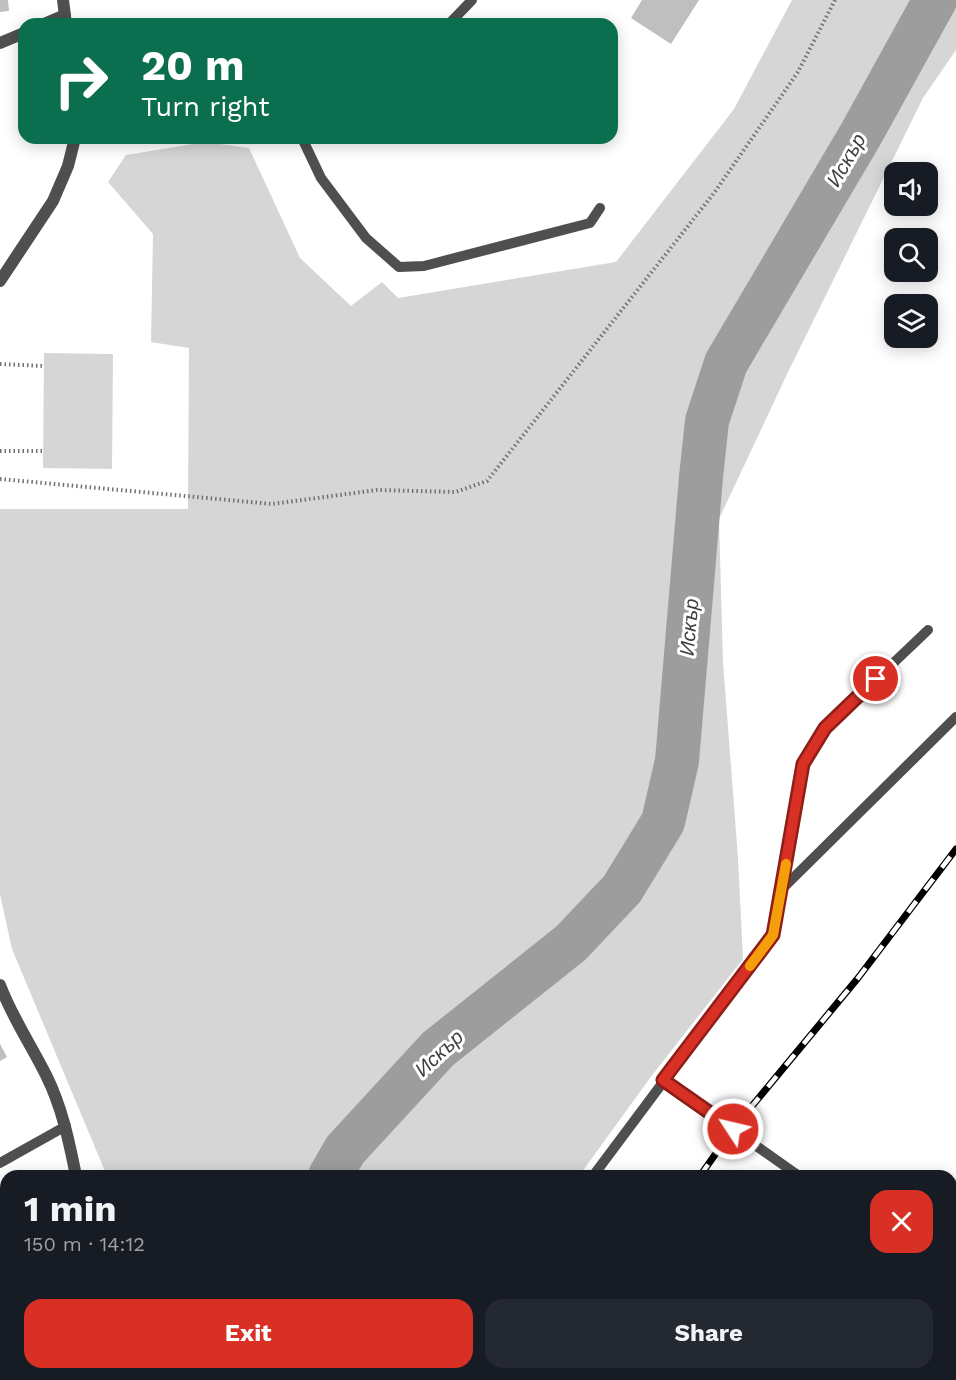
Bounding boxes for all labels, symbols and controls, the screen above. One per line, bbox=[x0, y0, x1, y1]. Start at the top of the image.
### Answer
text: 20 m bbox=[141, 41, 245, 90]
icon: right bbox=[42, 42, 120, 120]
text: Turn right bbox=[141, 91, 270, 123]
water label: Искър bbox=[821, 129, 871, 191]
map controls bbox=[884, 162, 938, 348]
button: sound bbox=[884, 162, 938, 216]
button: search bbox=[884, 228, 938, 282]
button: layers bbox=[884, 294, 938, 348]
water label: Искър bbox=[675, 597, 703, 657]
pin bbox=[850, 653, 901, 704]
icon: arrive bbox=[859, 662, 892, 695]
water label: Искър bbox=[410, 1025, 468, 1081]
position arrow bbox=[701, 1097, 765, 1161]
text: 1 min bbox=[24, 1188, 116, 1230]
button: close bbox=[870, 1190, 933, 1253]
text: 150 m · 14:12 bbox=[24, 1232, 145, 1256]
button: Exit bbox=[24, 1299, 473, 1368]
button: Share bbox=[485, 1299, 933, 1368]

